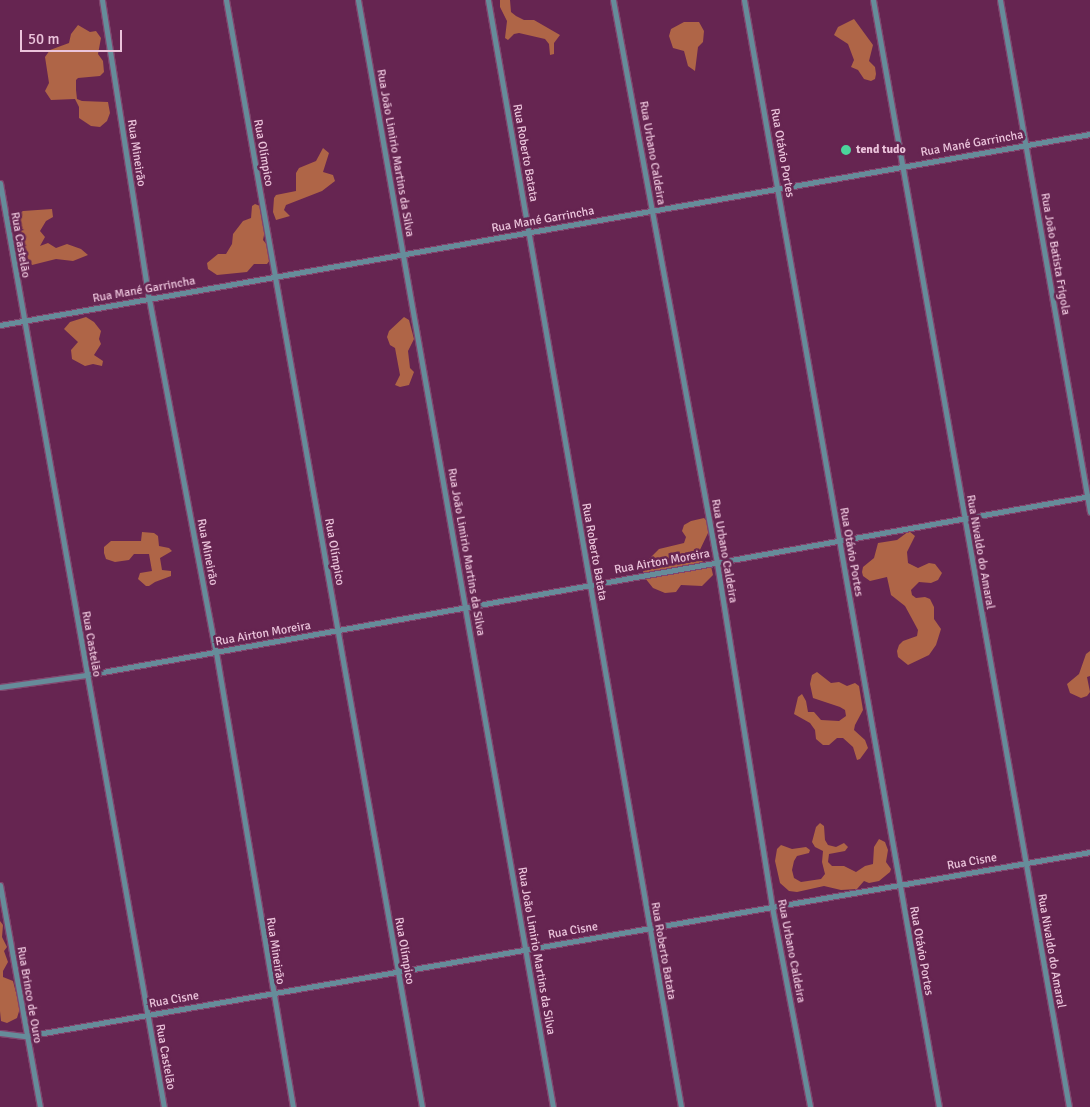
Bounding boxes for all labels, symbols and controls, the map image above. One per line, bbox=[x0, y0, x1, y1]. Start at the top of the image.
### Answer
scale bar bbox=[22, 20, 125, 52]
text: 50 m bbox=[28, 30, 59, 48]
street label: Rua João Limirio Martins da Silva bbox=[373, 68, 417, 238]
street label: Rua Urbano Caldeira bbox=[636, 100, 668, 206]
street label: Rua Roberto Batata bbox=[509, 103, 541, 203]
street label: Rua Otávio Portes bbox=[767, 107, 797, 199]
street label: Rua Mineirão bbox=[124, 118, 148, 188]
street label: Rua Olímpico bbox=[250, 118, 276, 188]
street label: Rua Mané Garrincha bbox=[919, 128, 1025, 160]
place label: tend tudo bbox=[856, 143, 906, 157]
marker: tend tudo bbox=[840, 144, 852, 156]
street label: Rua João Batista Frigola bbox=[1037, 192, 1073, 316]
street label: Rua Mané Garrincha bbox=[490, 204, 596, 236]
street label: Rua Castelão bbox=[7, 211, 33, 279]
street label: Rua Mané Garrincha bbox=[91, 274, 197, 306]
street label: Rua João Limirio Martins da Silva bbox=[444, 467, 488, 637]
street label: Rua Nivaldo do Amaral bbox=[963, 494, 997, 610]
street label: Rua Urbano Caldeira bbox=[708, 498, 740, 604]
street label: Rua Roberto Batata bbox=[578, 502, 610, 602]
street label: Rua Otávio Portes bbox=[836, 506, 866, 598]
street label: Rua Mineirão bbox=[193, 517, 221, 587]
street label: Rua Olímpico bbox=[321, 517, 347, 587]
street label: Rua Airton Moreira bbox=[613, 547, 711, 577]
street label: Rua Castelão bbox=[78, 610, 104, 678]
street label: Rua Airton Moreira bbox=[214, 619, 312, 649]
street label: Rua Cisne bbox=[946, 851, 998, 873]
street label: Rua João Limirio Martins da Silva bbox=[514, 866, 558, 1036]
street label: Rua Nivaldo do Amaral bbox=[1034, 893, 1068, 1009]
street label: Rua Urbano Caldeira bbox=[774, 898, 808, 1004]
street label: Rua Roberto Batata bbox=[647, 901, 679, 1001]
street label: Rua Otávio Portes bbox=[906, 905, 936, 997]
street label: Rua Mineirão bbox=[263, 916, 287, 986]
street label: Rua Olímpico bbox=[391, 916, 417, 986]
street label: Rua Cisne bbox=[547, 920, 599, 942]
street label: Rua Brinco de Ouro bbox=[13, 945, 45, 1045]
street label: Rua Cisne bbox=[148, 989, 200, 1011]
street label: Rua Castelão bbox=[152, 1023, 178, 1091]

